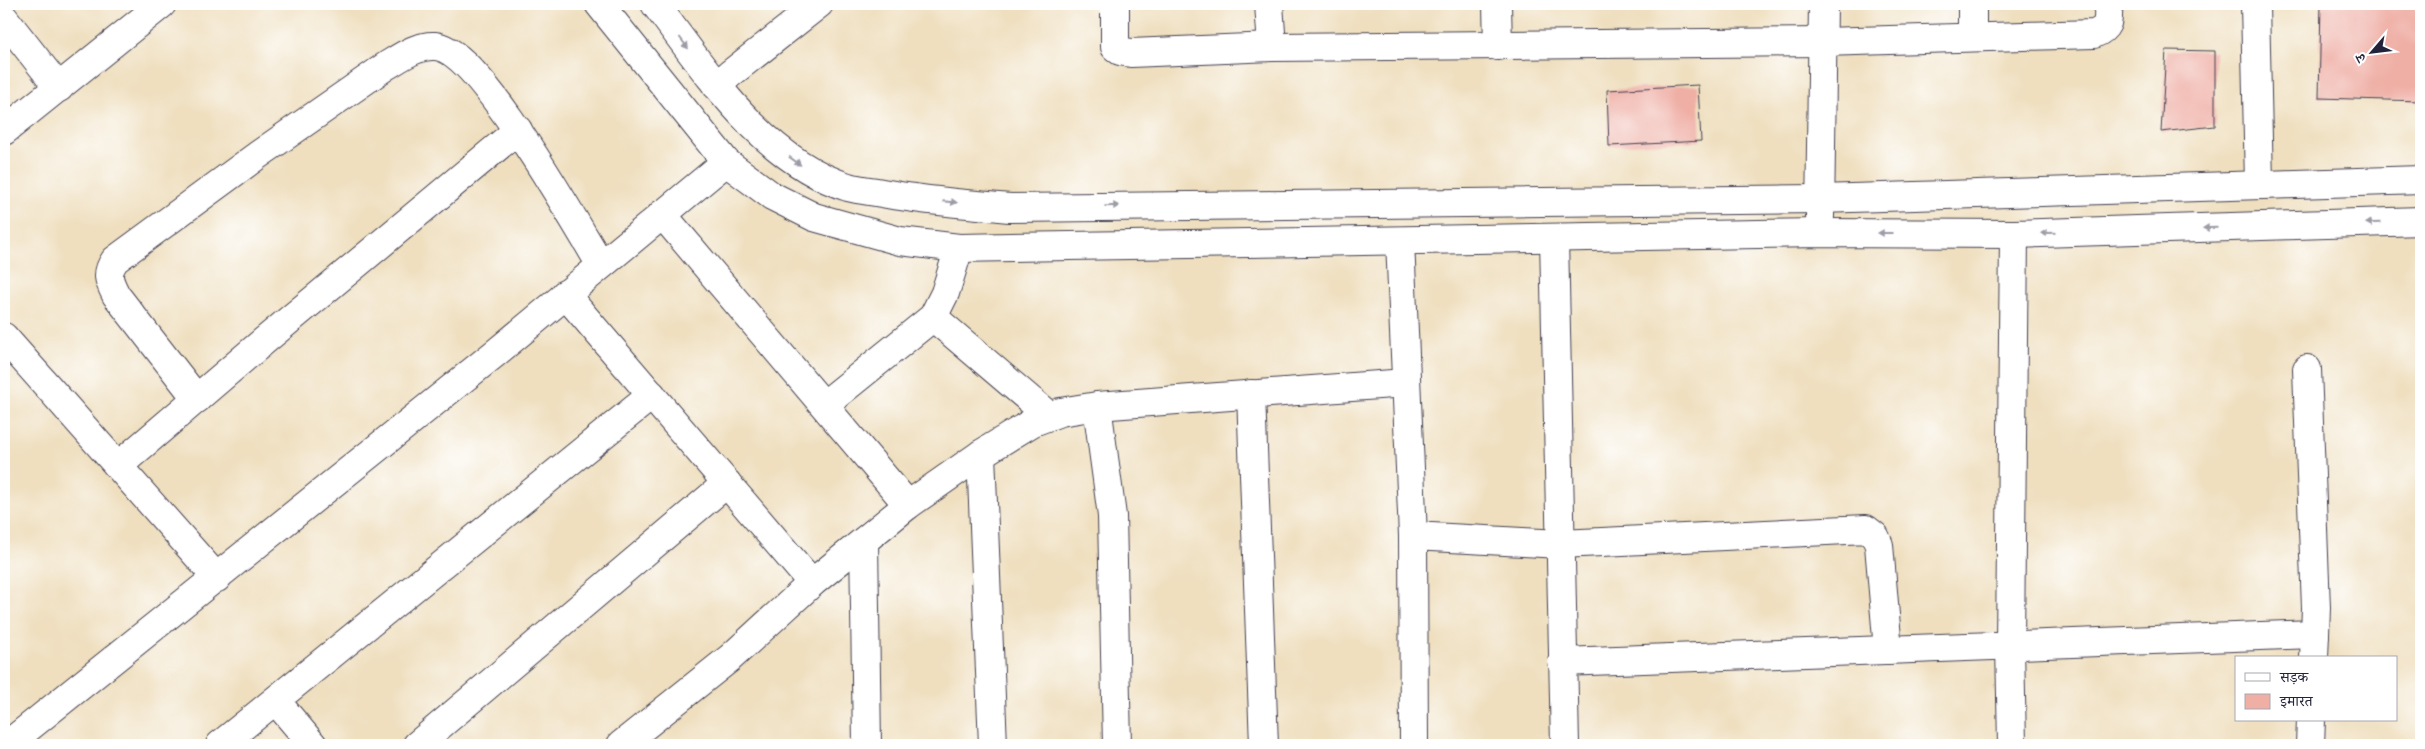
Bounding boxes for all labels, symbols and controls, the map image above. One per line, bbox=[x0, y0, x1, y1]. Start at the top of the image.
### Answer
north arrow bbox=[2348, 28, 2398, 78]
one-way arrow bbox=[679, 36, 690, 49]
text: उ bbox=[2351, 49, 2372, 66]
one-way arrow bbox=[788, 155, 801, 166]
one-way arrow bbox=[942, 198, 958, 206]
one-way arrow bbox=[1104, 202, 1120, 210]
one-way arrow bbox=[2364, 219, 2380, 227]
one-way arrow bbox=[2202, 224, 2218, 232]
one-way arrow bbox=[1877, 229, 1893, 237]
one-way arrow bbox=[2039, 229, 2055, 237]
legend bbox=[2235, 656, 2398, 722]
text: सड़क bbox=[2279, 668, 2309, 689]
text: इमारत bbox=[2279, 692, 2314, 713]

